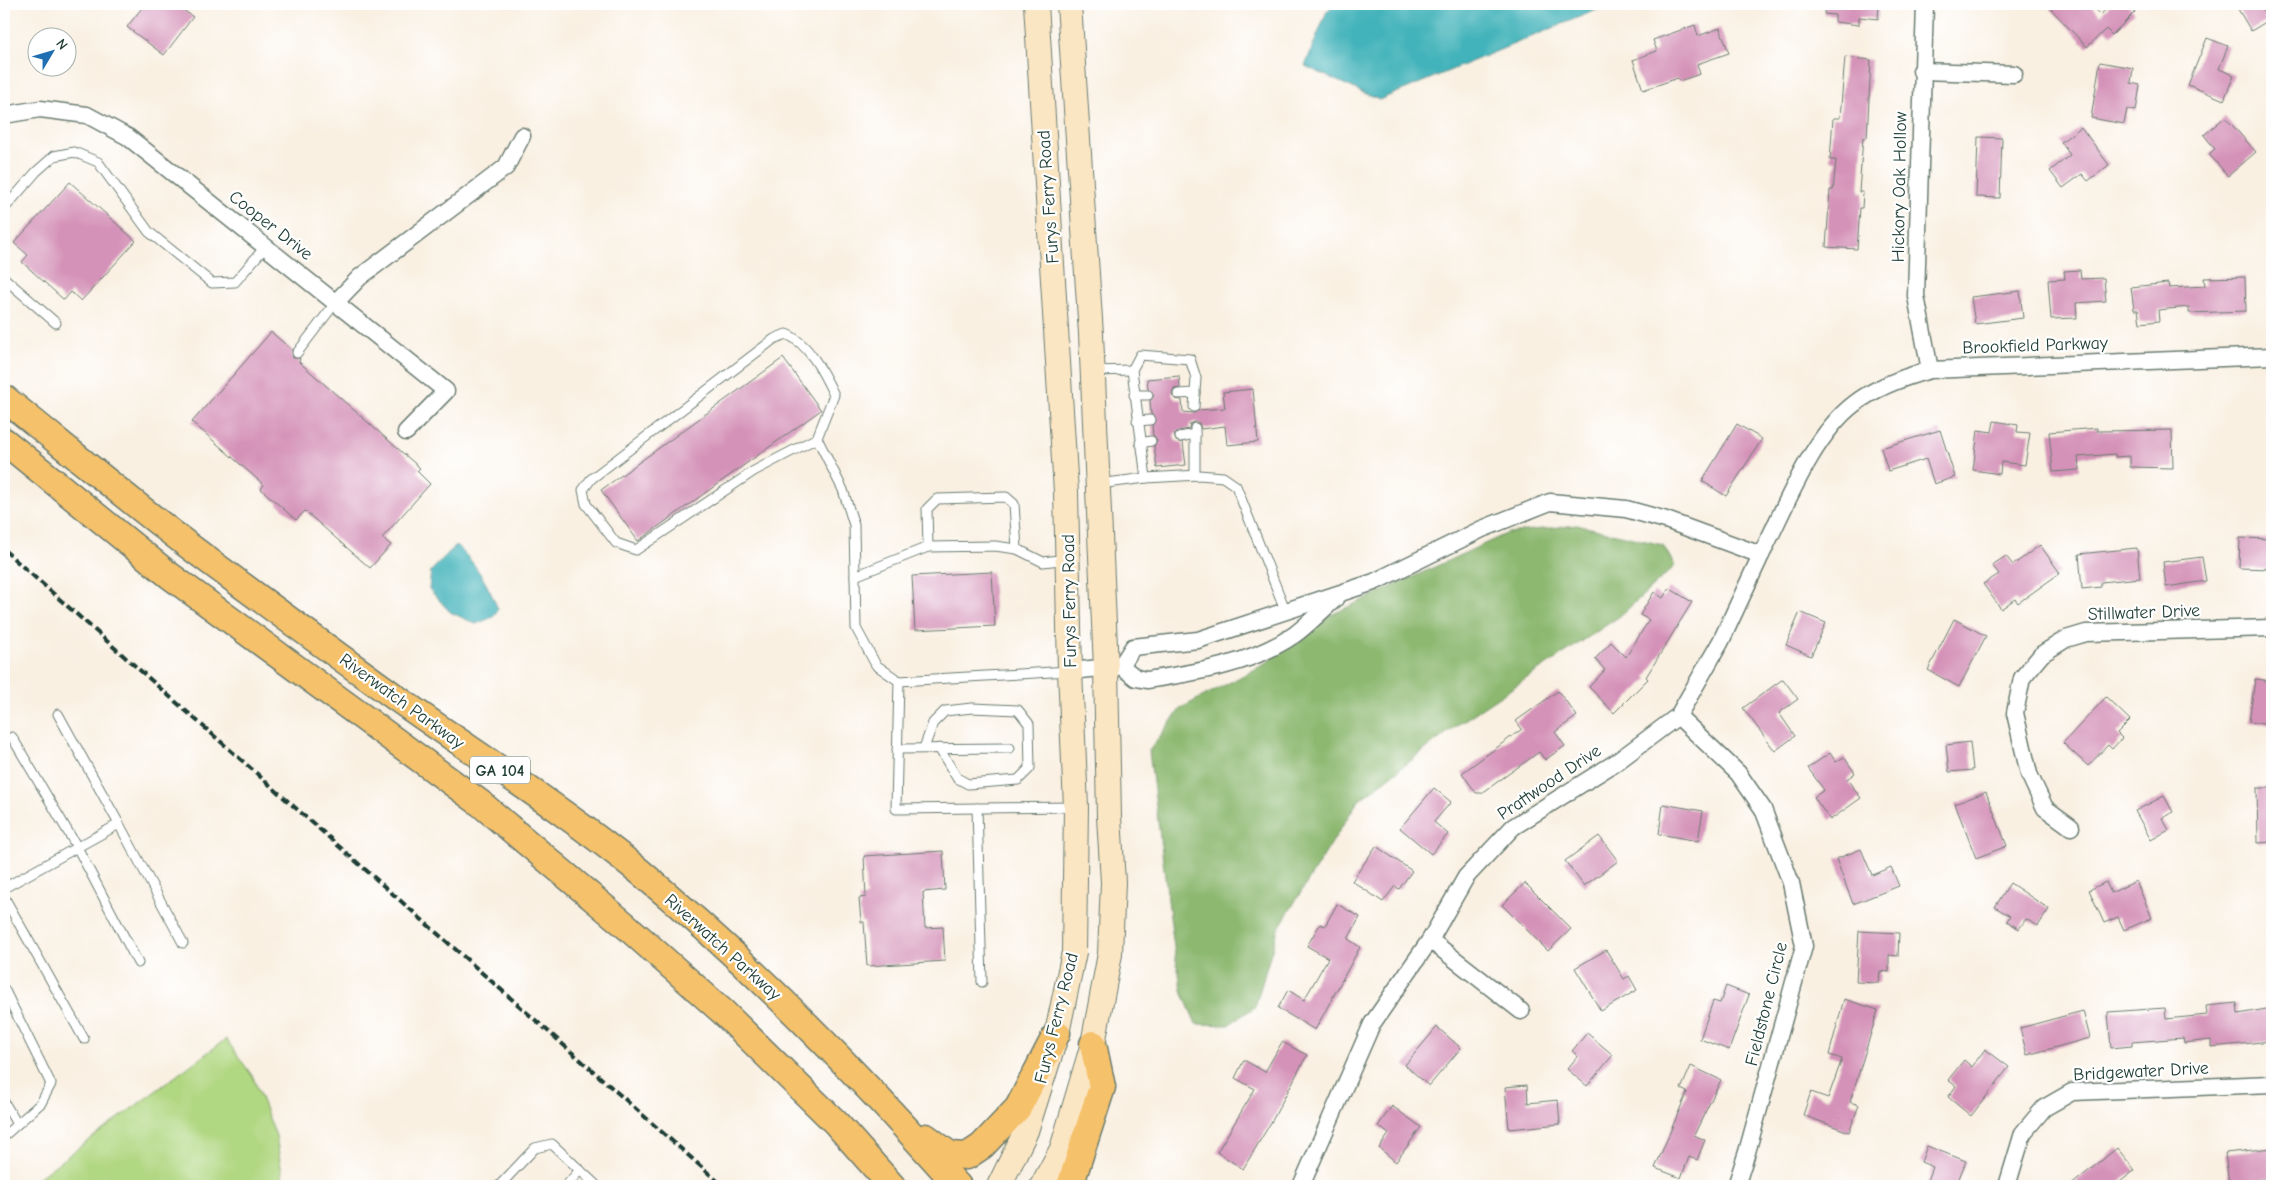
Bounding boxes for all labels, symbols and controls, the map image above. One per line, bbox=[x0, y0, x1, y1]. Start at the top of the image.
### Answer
north arrow bbox=[28, 28, 78, 78]
text: N bbox=[52, 35, 71, 53]
street label: Hickory Oak Hollow bbox=[1888, 111, 1911, 263]
street label: Furys Ferry Road bbox=[1033, 129, 1064, 264]
street label: Cooper Drive bbox=[225, 186, 317, 265]
street label: Brookfield Parkway bbox=[1962, 332, 2109, 359]
street label: Furys Ferry Road bbox=[1058, 534, 1081, 668]
street label: Stillwater Drive bbox=[2088, 600, 2201, 625]
street label: Riverwatch Parkway bbox=[335, 649, 469, 754]
street label: Prattwood Drive bbox=[1494, 740, 1605, 825]
road number: GA 104 bbox=[470, 756, 530, 784]
street label: Riverwatch Parkway bbox=[660, 890, 786, 1006]
street label: Fieldstone Circle bbox=[1741, 940, 1792, 1068]
street label: Furys Ferry Road bbox=[1030, 951, 1083, 1086]
street label: Bridgewater Drive bbox=[2073, 1057, 2209, 1086]

